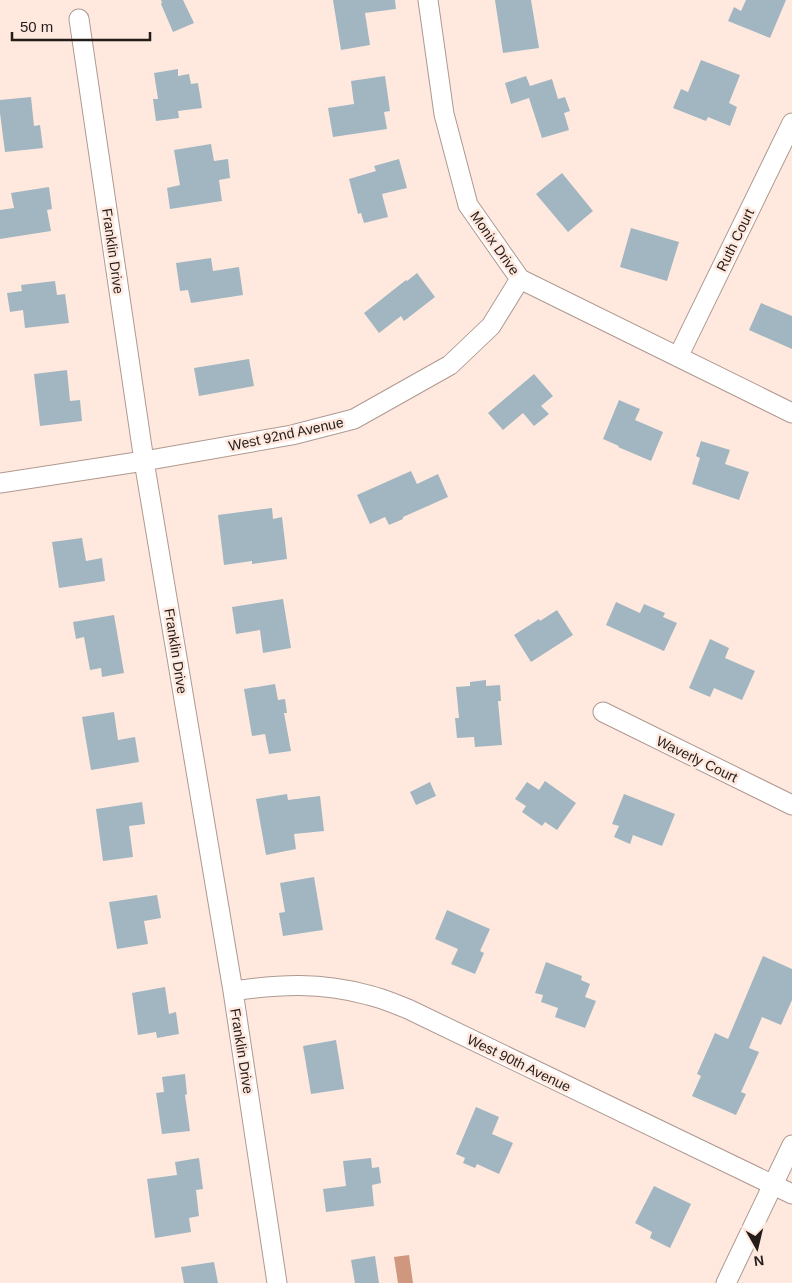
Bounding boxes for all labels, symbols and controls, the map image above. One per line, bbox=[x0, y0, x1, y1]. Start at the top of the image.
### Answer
scale bar bbox=[12, 10, 150, 42]
text: 50 m bbox=[20, 18, 53, 35]
street label: Ruth Court bbox=[713, 206, 757, 274]
street label: Franklin Drive bbox=[99, 207, 127, 295]
street label: Monix Drive bbox=[467, 208, 523, 278]
street label: West 92nd Avenue bbox=[227, 414, 345, 454]
street label: Franklin Drive bbox=[161, 607, 191, 695]
street label: Waverly Court bbox=[654, 732, 740, 786]
street label: Franklin Drive bbox=[227, 1007, 257, 1095]
street label: West 90th Avenue bbox=[465, 1031, 574, 1095]
north arrow bbox=[732, 1223, 782, 1273]
text: N bbox=[753, 1252, 765, 1270]

